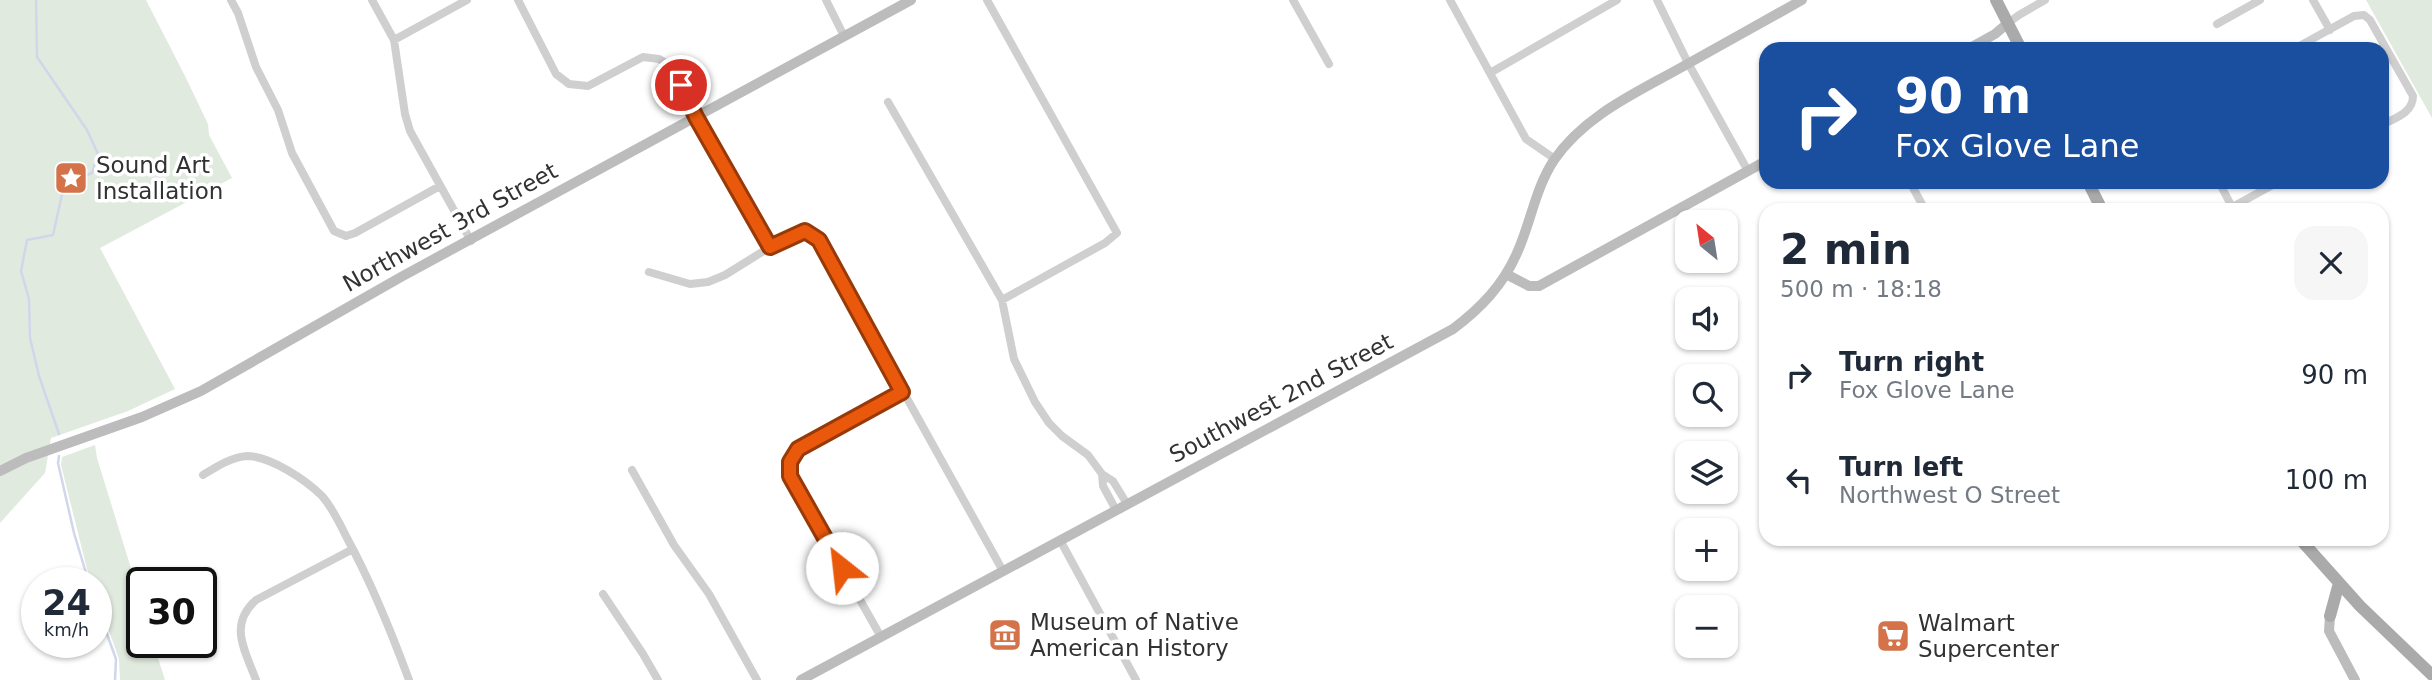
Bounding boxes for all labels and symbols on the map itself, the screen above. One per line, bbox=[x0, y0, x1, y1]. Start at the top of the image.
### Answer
pin bbox=[651, 55, 711, 115]
place label: Sound Art Installation bbox=[96, 152, 223, 204]
street label: Northwest 3rd Street bbox=[338, 157, 562, 297]
place icon: Sound Art Installation bbox=[52, 159, 90, 197]
north arrow bbox=[1675, 210, 1738, 273]
street label: Southwest 2nd Street bbox=[1165, 328, 1397, 468]
position arrow bbox=[805, 531, 879, 605]
speed limit sign: 30 bbox=[126, 567, 217, 658]
place label: Museum of Native American History bbox=[1030, 609, 1239, 661]
place label: Walmart Supercenter bbox=[1918, 610, 2059, 662]
museum icon: Museum of Native American History bbox=[986, 616, 1024, 654]
supermarket icon: Walmart Supercenter bbox=[1874, 617, 1912, 655]

